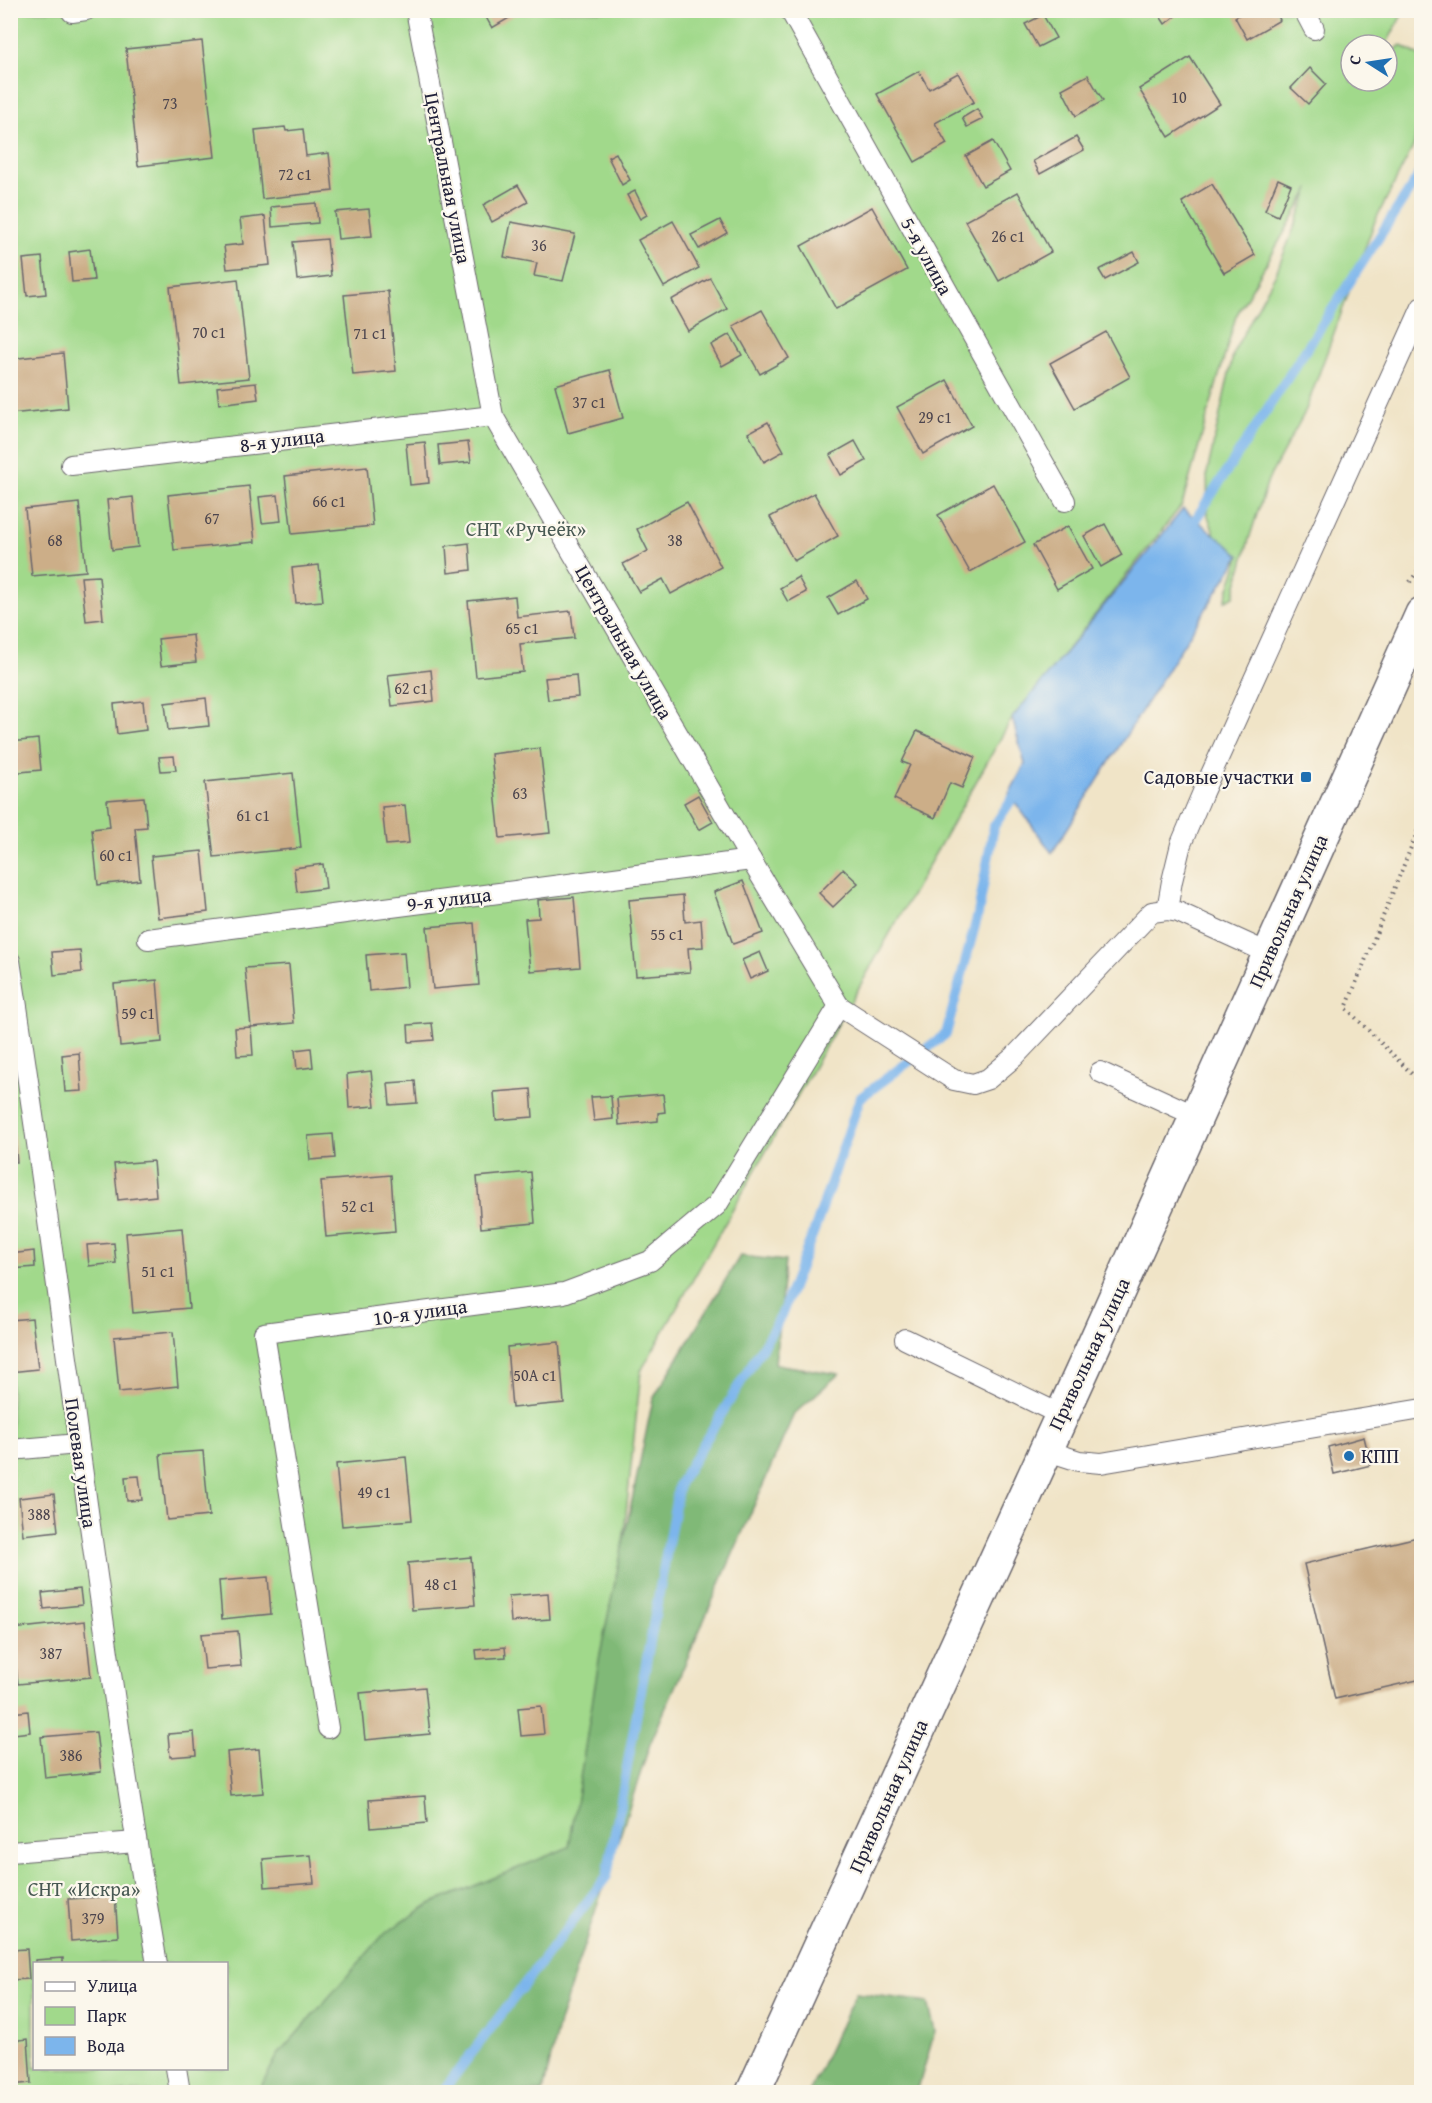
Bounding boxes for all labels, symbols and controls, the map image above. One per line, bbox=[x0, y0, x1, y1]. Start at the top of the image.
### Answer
north arrow bbox=[1339, 33, 1399, 93]
text: С bbox=[1342, 53, 1367, 67]
house number: 10 bbox=[1171, 85, 1187, 109]
street label: Центральная улица bbox=[418, 90, 479, 267]
house number: 73 bbox=[162, 91, 178, 115]
house number: 72 с1 bbox=[278, 162, 312, 186]
street label: 5-я улица bbox=[894, 212, 961, 300]
house number: 26 с1 bbox=[991, 224, 1025, 248]
house number: 36 bbox=[531, 233, 547, 257]
house number: 70 с1 bbox=[192, 320, 226, 344]
house number: 71 с1 bbox=[353, 321, 387, 345]
house number: 37 с1 bbox=[572, 390, 606, 414]
house number: 29 с1 bbox=[918, 405, 952, 429]
street label: 8-я улица bbox=[238, 420, 326, 459]
house number: 66 с1 bbox=[312, 489, 346, 513]
house number: 67 bbox=[204, 506, 220, 530]
park label: СНТ «Ручеёк» bbox=[466, 514, 586, 543]
house number: 68 bbox=[47, 528, 63, 552]
house number: 38 bbox=[667, 528, 683, 552]
street label: Центральная улица bbox=[568, 559, 681, 725]
house number: 65 с1 bbox=[505, 616, 539, 640]
house number: 62 с1 bbox=[394, 676, 428, 700]
place label: Садовые участки bbox=[1144, 762, 1294, 791]
marker: Садовые участки bbox=[1299, 770, 1313, 784]
house number: 63 bbox=[512, 781, 528, 805]
house number: 61 с1 bbox=[236, 803, 270, 827]
street label: Привольная улица bbox=[1241, 829, 1335, 992]
house number: 60 с1 bbox=[99, 843, 133, 867]
street label: 9-я улица bbox=[405, 879, 493, 918]
house number: 55 с1 bbox=[650, 922, 684, 946]
house number: 59 с1 bbox=[121, 1001, 155, 1025]
house number: 52 с1 bbox=[341, 1194, 375, 1218]
house number: 51 с1 bbox=[141, 1259, 175, 1283]
street label: Привольная улица bbox=[1040, 1272, 1137, 1435]
street label: 10-я улица bbox=[371, 1290, 469, 1332]
house number: 50А с1 bbox=[513, 1363, 557, 1387]
street label: Полевая улица bbox=[58, 1396, 105, 1530]
place label: КПП bbox=[1361, 1441, 1399, 1470]
marker: КПП bbox=[1342, 1449, 1356, 1463]
house number: 49 с1 bbox=[357, 1480, 391, 1504]
house number: 388 bbox=[27, 1502, 51, 1526]
house number: 48 с1 bbox=[424, 1572, 458, 1596]
house number: 387 bbox=[39, 1641, 63, 1665]
street label: Привольная улица bbox=[841, 1714, 935, 1877]
house number: 386 bbox=[59, 1743, 83, 1767]
park label: СНТ «Искра» bbox=[28, 1874, 140, 1903]
house number: 379 bbox=[81, 1906, 105, 1930]
legend bbox=[33, 1962, 228, 2070]
text: Улица bbox=[87, 1972, 138, 1999]
text: Парк bbox=[87, 2002, 127, 2029]
text: Вода bbox=[87, 2032, 125, 2059]

